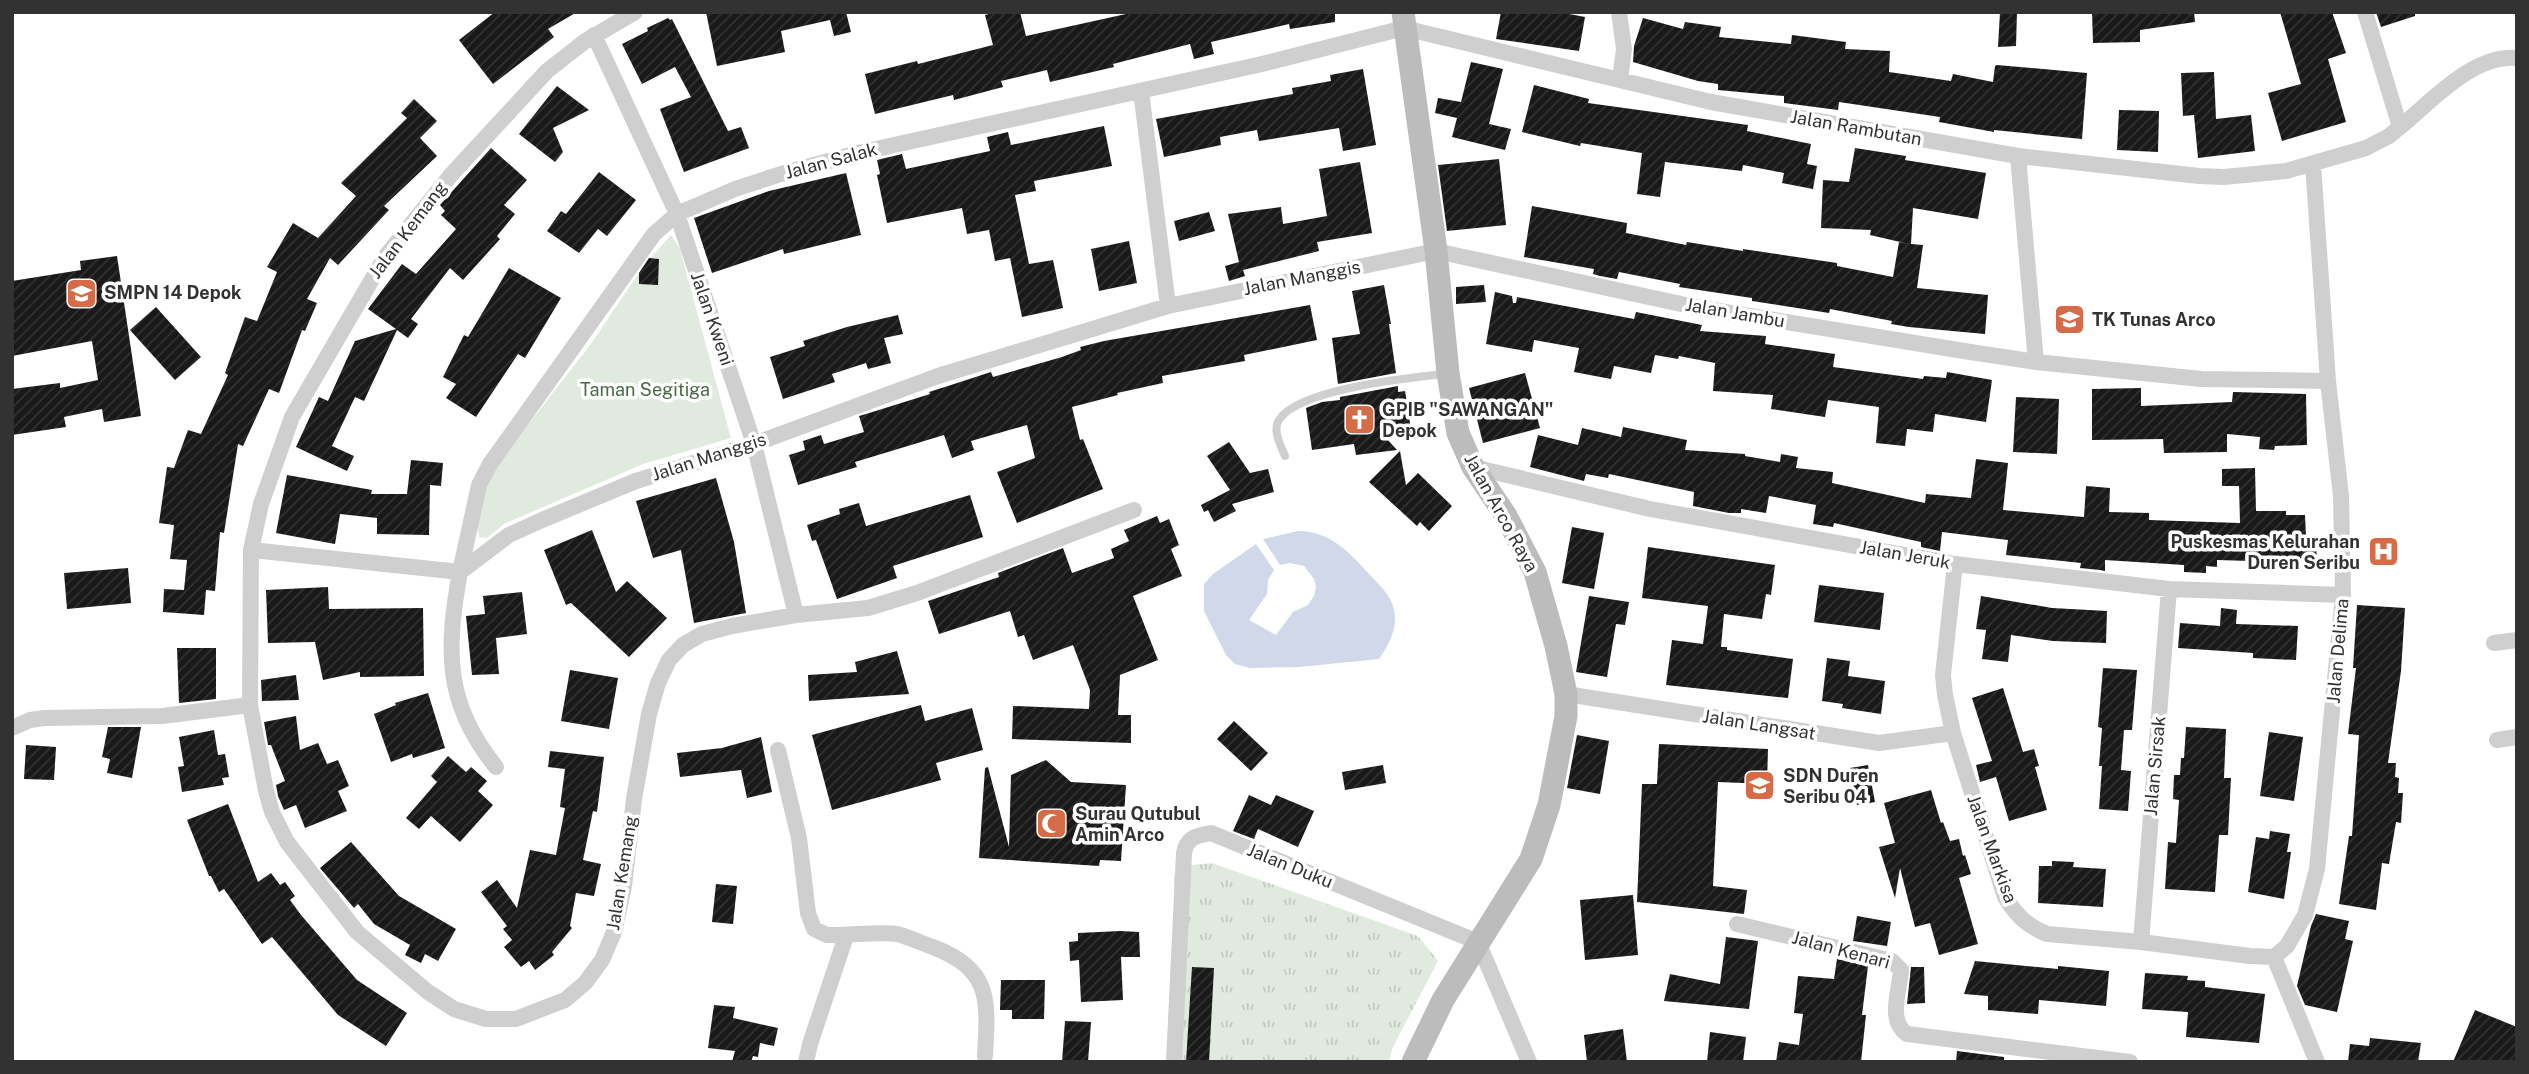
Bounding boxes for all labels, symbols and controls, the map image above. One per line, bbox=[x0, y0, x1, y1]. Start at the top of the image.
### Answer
street label: Jalan Rambutan bbox=[1789, 106, 1923, 149]
street label: Jalan Salak bbox=[783, 138, 879, 183]
street label: Jalan Kemang bbox=[364, 177, 451, 282]
street label: Jalan Manggis bbox=[1242, 256, 1362, 299]
street label: Jalan Kweni bbox=[687, 269, 738, 368]
school or university icon: SMPN 14 Depok bbox=[64, 276, 98, 310]
place label: SMPN 14 Depok bbox=[104, 282, 242, 303]
street label: Jalan Jambu bbox=[1684, 293, 1786, 332]
school or university icon: TK Tunas Arco bbox=[2052, 303, 2086, 337]
place label: TK Tunas Arco bbox=[2092, 309, 2216, 330]
park label: Taman Segitiga bbox=[580, 379, 710, 400]
place label: GPIB "SAWANGAN" Depok bbox=[1382, 399, 1553, 441]
church icon: GPIB "SAWANGAN" Depok bbox=[1342, 403, 1376, 437]
street label: Jalan Manggis bbox=[649, 428, 769, 485]
street label: Jalan Arco Raya bbox=[1460, 450, 1543, 576]
place label: Puskesmas Kelurahan Duren Seribu bbox=[2171, 531, 2360, 573]
hospital icon: Puskesmas Kelurahan Duren Seribu bbox=[2366, 535, 2400, 569]
street label: Jalan Jeruk bbox=[1858, 536, 1952, 573]
street label: Jalan Delima bbox=[2322, 598, 2353, 704]
street label: Jalan Langsat bbox=[1701, 705, 1817, 744]
street label: Jalan Sirsak bbox=[2140, 715, 2169, 817]
place label: SDN Duren Seribu 04 bbox=[1783, 765, 1879, 807]
school or university icon: SDN Duren Seribu 04 bbox=[1743, 769, 1777, 803]
street label: Jalan Markisa bbox=[1963, 792, 2022, 906]
place label: Surau Qutubul Amin Arco bbox=[1075, 803, 1201, 845]
mosque icon: Surau Qutubul Amin Arco bbox=[1035, 807, 1069, 841]
street label: Jalan Kemang bbox=[602, 814, 641, 932]
street label: Jalan Duku bbox=[1244, 839, 1336, 892]
street label: Jalan Kenari bbox=[1790, 926, 1893, 973]

